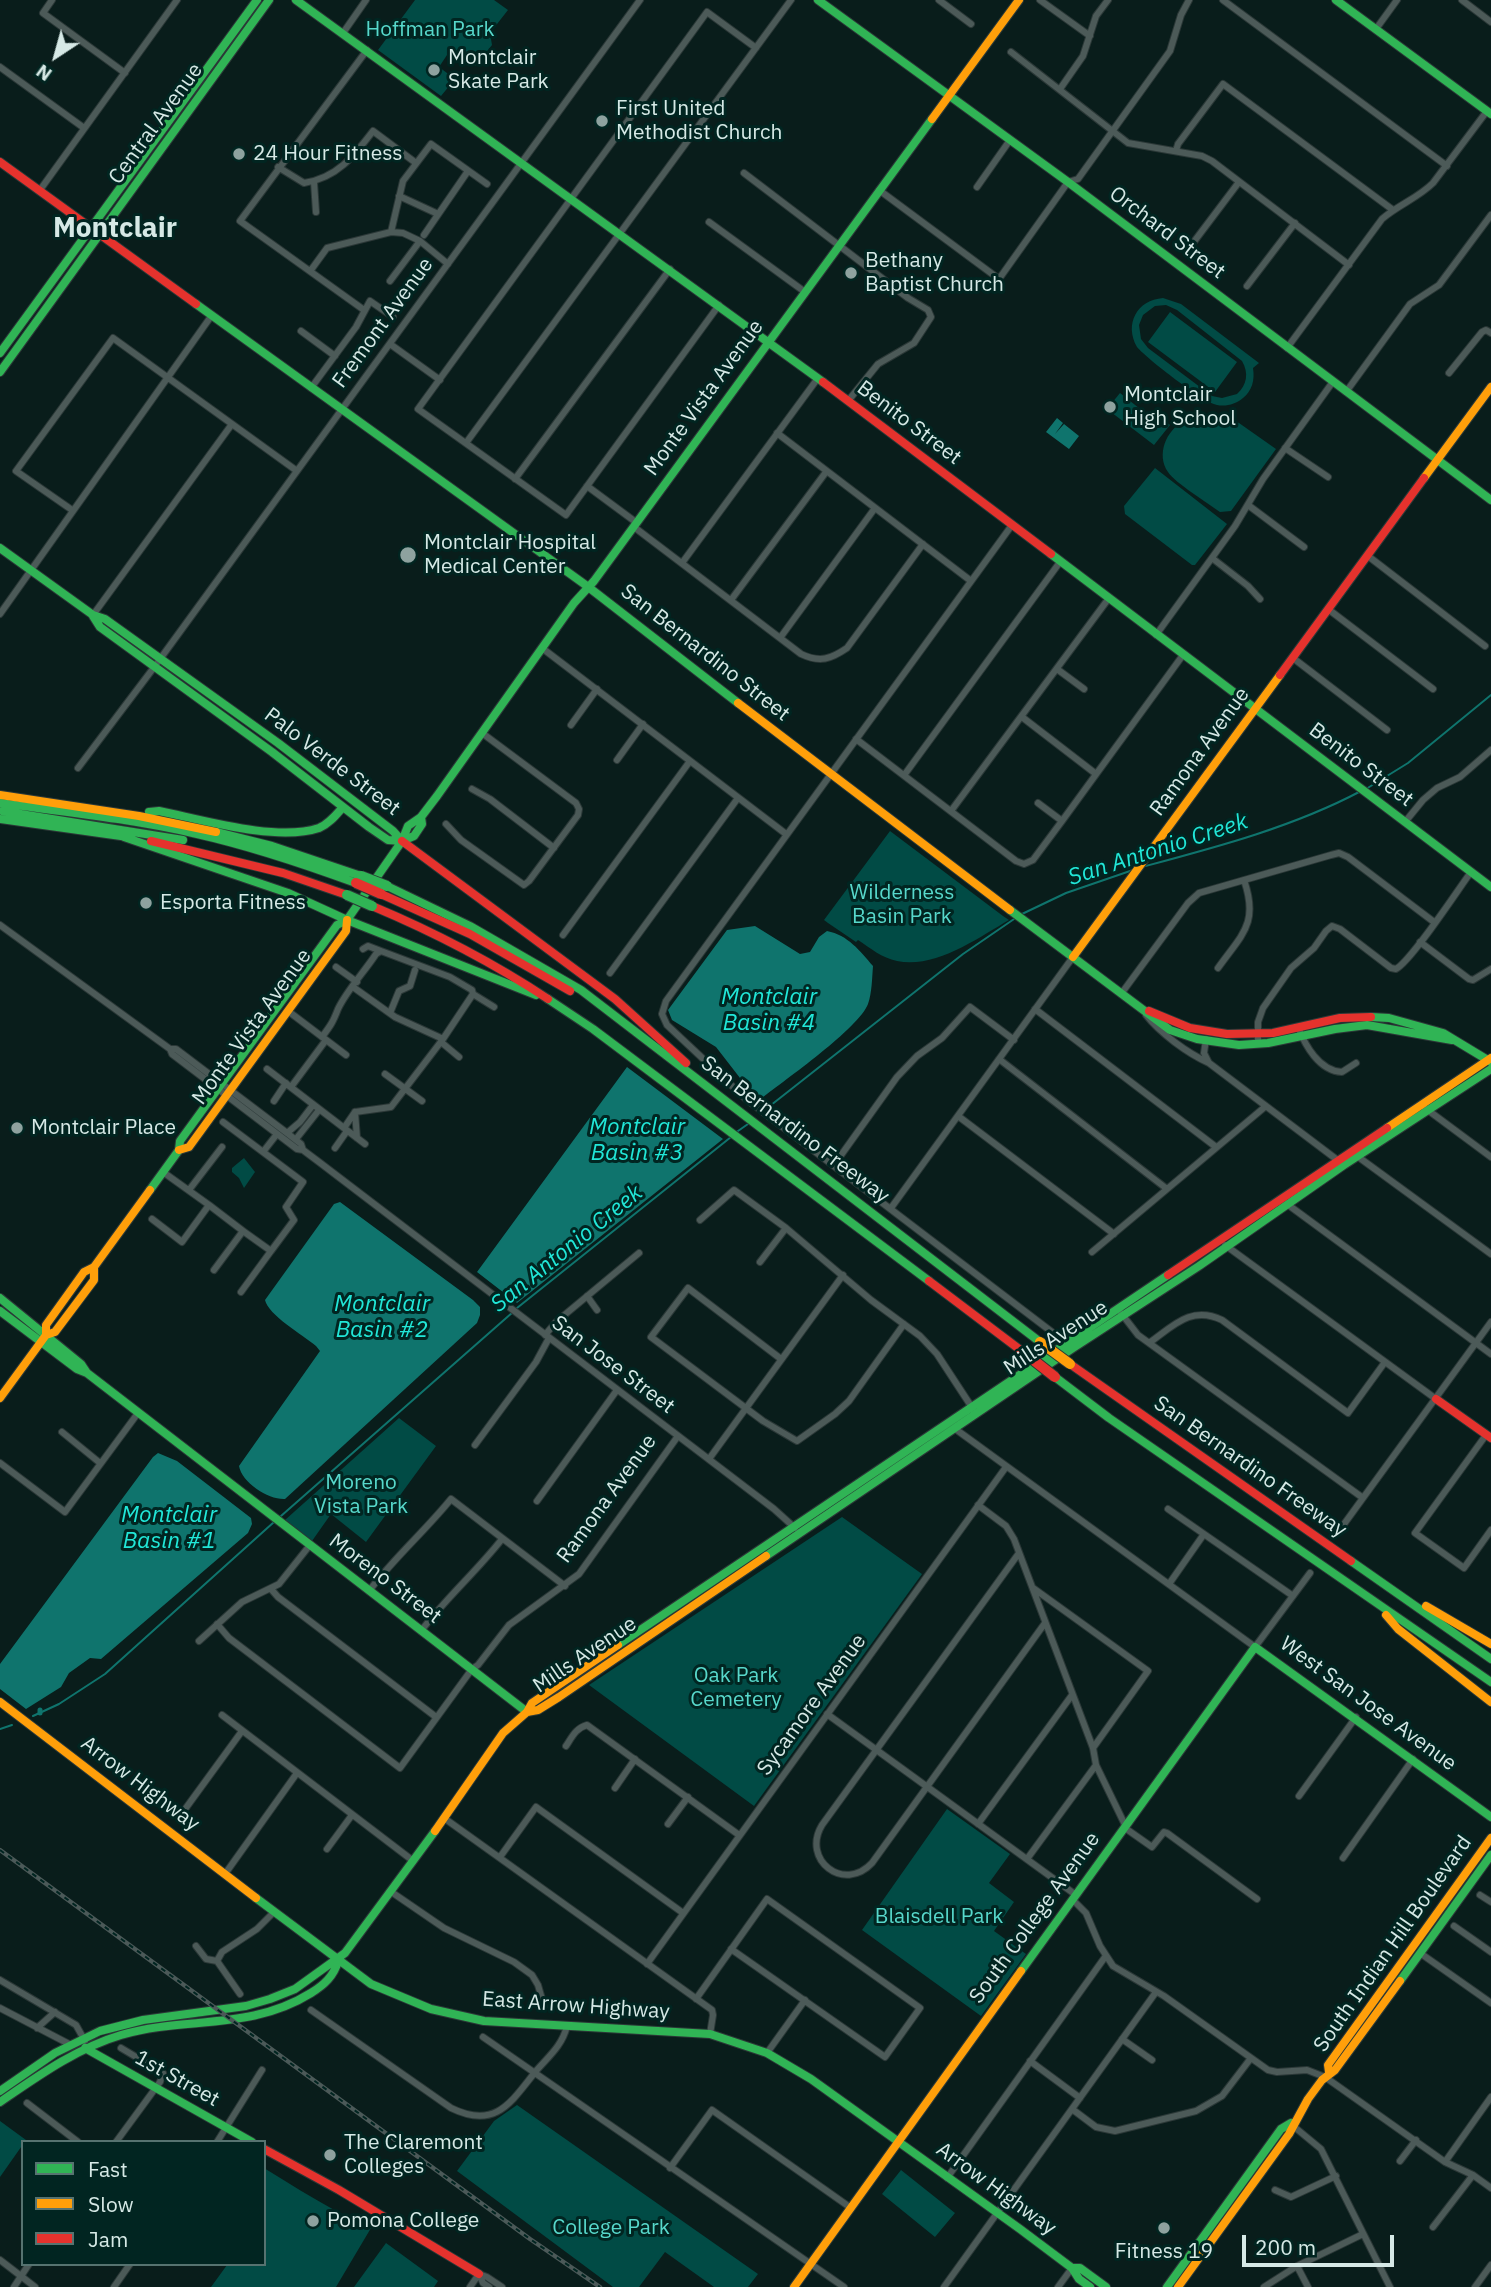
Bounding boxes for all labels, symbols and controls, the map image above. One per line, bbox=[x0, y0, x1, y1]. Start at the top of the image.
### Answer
park label: Hoffman Park bbox=[365, 17, 495, 43]
north arrow bbox=[21, 21, 91, 91]
place label: Montclair Skate Park bbox=[448, 45, 549, 95]
text: N bbox=[31, 59, 56, 87]
street label: Central Avenue bbox=[104, 59, 208, 189]
marker: Montclair Skate Park bbox=[426, 62, 442, 78]
place label: First United Methodist Church bbox=[616, 96, 782, 146]
marker: First United Methodist Church bbox=[594, 113, 610, 129]
place label: 24 Hour Fitness bbox=[253, 141, 402, 167]
marker: 24 Hour Fitness bbox=[231, 146, 247, 162]
street label: Orchard Street bbox=[1104, 181, 1230, 285]
district label: Montclair bbox=[53, 212, 177, 246]
place label: Bethany Baptist Church bbox=[865, 248, 1004, 298]
street label: Fremont Avenue bbox=[327, 253, 439, 393]
marker: Bethany Baptist Church bbox=[843, 265, 859, 281]
street label: Monte Vista Avenue bbox=[639, 315, 769, 481]
street label: Benito Street bbox=[852, 376, 966, 470]
place label: Montclair High School bbox=[1124, 382, 1236, 432]
marker: Montclair High School bbox=[1102, 399, 1118, 415]
place label: Montclair Hospital Medical Center bbox=[424, 530, 596, 580]
marker: Montclair Hospital Medical Center bbox=[398, 545, 418, 565]
street label: San Bernardino Street bbox=[615, 579, 795, 727]
street label: Ramona Avenue bbox=[1145, 683, 1255, 821]
street label: Palo Verde Street bbox=[259, 703, 405, 821]
street label: Benito Street bbox=[1304, 718, 1418, 812]
water label: San Antonio Creek bbox=[1065, 808, 1251, 892]
park label: Wilderness Basin Park bbox=[850, 880, 954, 930]
place label: Esporta Fitness bbox=[160, 890, 306, 916]
marker: Esporta Fitness bbox=[138, 895, 154, 911]
street label: Monte Vista Avenue bbox=[187, 944, 317, 1110]
water label: Montclair Basin #4 bbox=[721, 983, 817, 1037]
street label: San Bernardino Freeway bbox=[696, 1051, 894, 1209]
water label: Montclair Basin #3 bbox=[589, 1113, 685, 1167]
place label: Montclair Place bbox=[31, 1115, 176, 1141]
marker: Montclair Place bbox=[9, 1120, 25, 1136]
water label: San Antonio Creek bbox=[486, 1179, 648, 1319]
water label: Montclair Basin #2 bbox=[334, 1290, 430, 1344]
street label: Mills Avenue bbox=[999, 1295, 1113, 1381]
street label: San Jose Street bbox=[547, 1311, 679, 1419]
street label: San Bernardino Freeway bbox=[1149, 1391, 1351, 1543]
street label: Ramona Avenue bbox=[552, 1430, 662, 1568]
park label: Moreno Vista Park bbox=[314, 1470, 408, 1520]
water label: Montclair Basin #1 bbox=[121, 1501, 217, 1555]
street label: Moreno Street bbox=[324, 1529, 446, 1629]
street label: Mills Avenue bbox=[529, 1611, 641, 1699]
street label: Sycamore Avenue bbox=[752, 1629, 872, 1781]
street label: West San Jose Avenue bbox=[1275, 1632, 1461, 1776]
park label: Oak Park Cemetery bbox=[690, 1663, 782, 1713]
street label: Arrow Highway bbox=[76, 1731, 204, 1837]
street label: South College Avenue bbox=[964, 1828, 1106, 2008]
street label: South Indian Hill Boulevard bbox=[1309, 1831, 1477, 2057]
park label: Blaisdell Park bbox=[875, 1904, 1003, 1930]
street label: East Arrow Highway bbox=[481, 1987, 671, 2025]
street label: 1st Street bbox=[130, 2046, 224, 2112]
place label: The Claremont Colleges bbox=[344, 2130, 483, 2180]
street label: Arrow Highway bbox=[931, 2137, 1061, 2241]
legend bbox=[21, 2140, 266, 2266]
marker: The Claremont Colleges bbox=[322, 2147, 338, 2163]
text: Fast bbox=[88, 2155, 128, 2183]
text: Slow bbox=[88, 2190, 134, 2218]
place label: Pomona College bbox=[327, 2208, 479, 2234]
marker: Pomona College bbox=[305, 2213, 321, 2229]
park label: College Park bbox=[552, 2215, 670, 2241]
marker: Fitness 19 bbox=[1156, 2220, 1172, 2236]
scale bar bbox=[1246, 2220, 1398, 2264]
text: Jam bbox=[88, 2225, 128, 2253]
text: 200 m bbox=[1255, 2233, 1316, 2261]
place label: Fitness 19 bbox=[1115, 2239, 1213, 2265]

